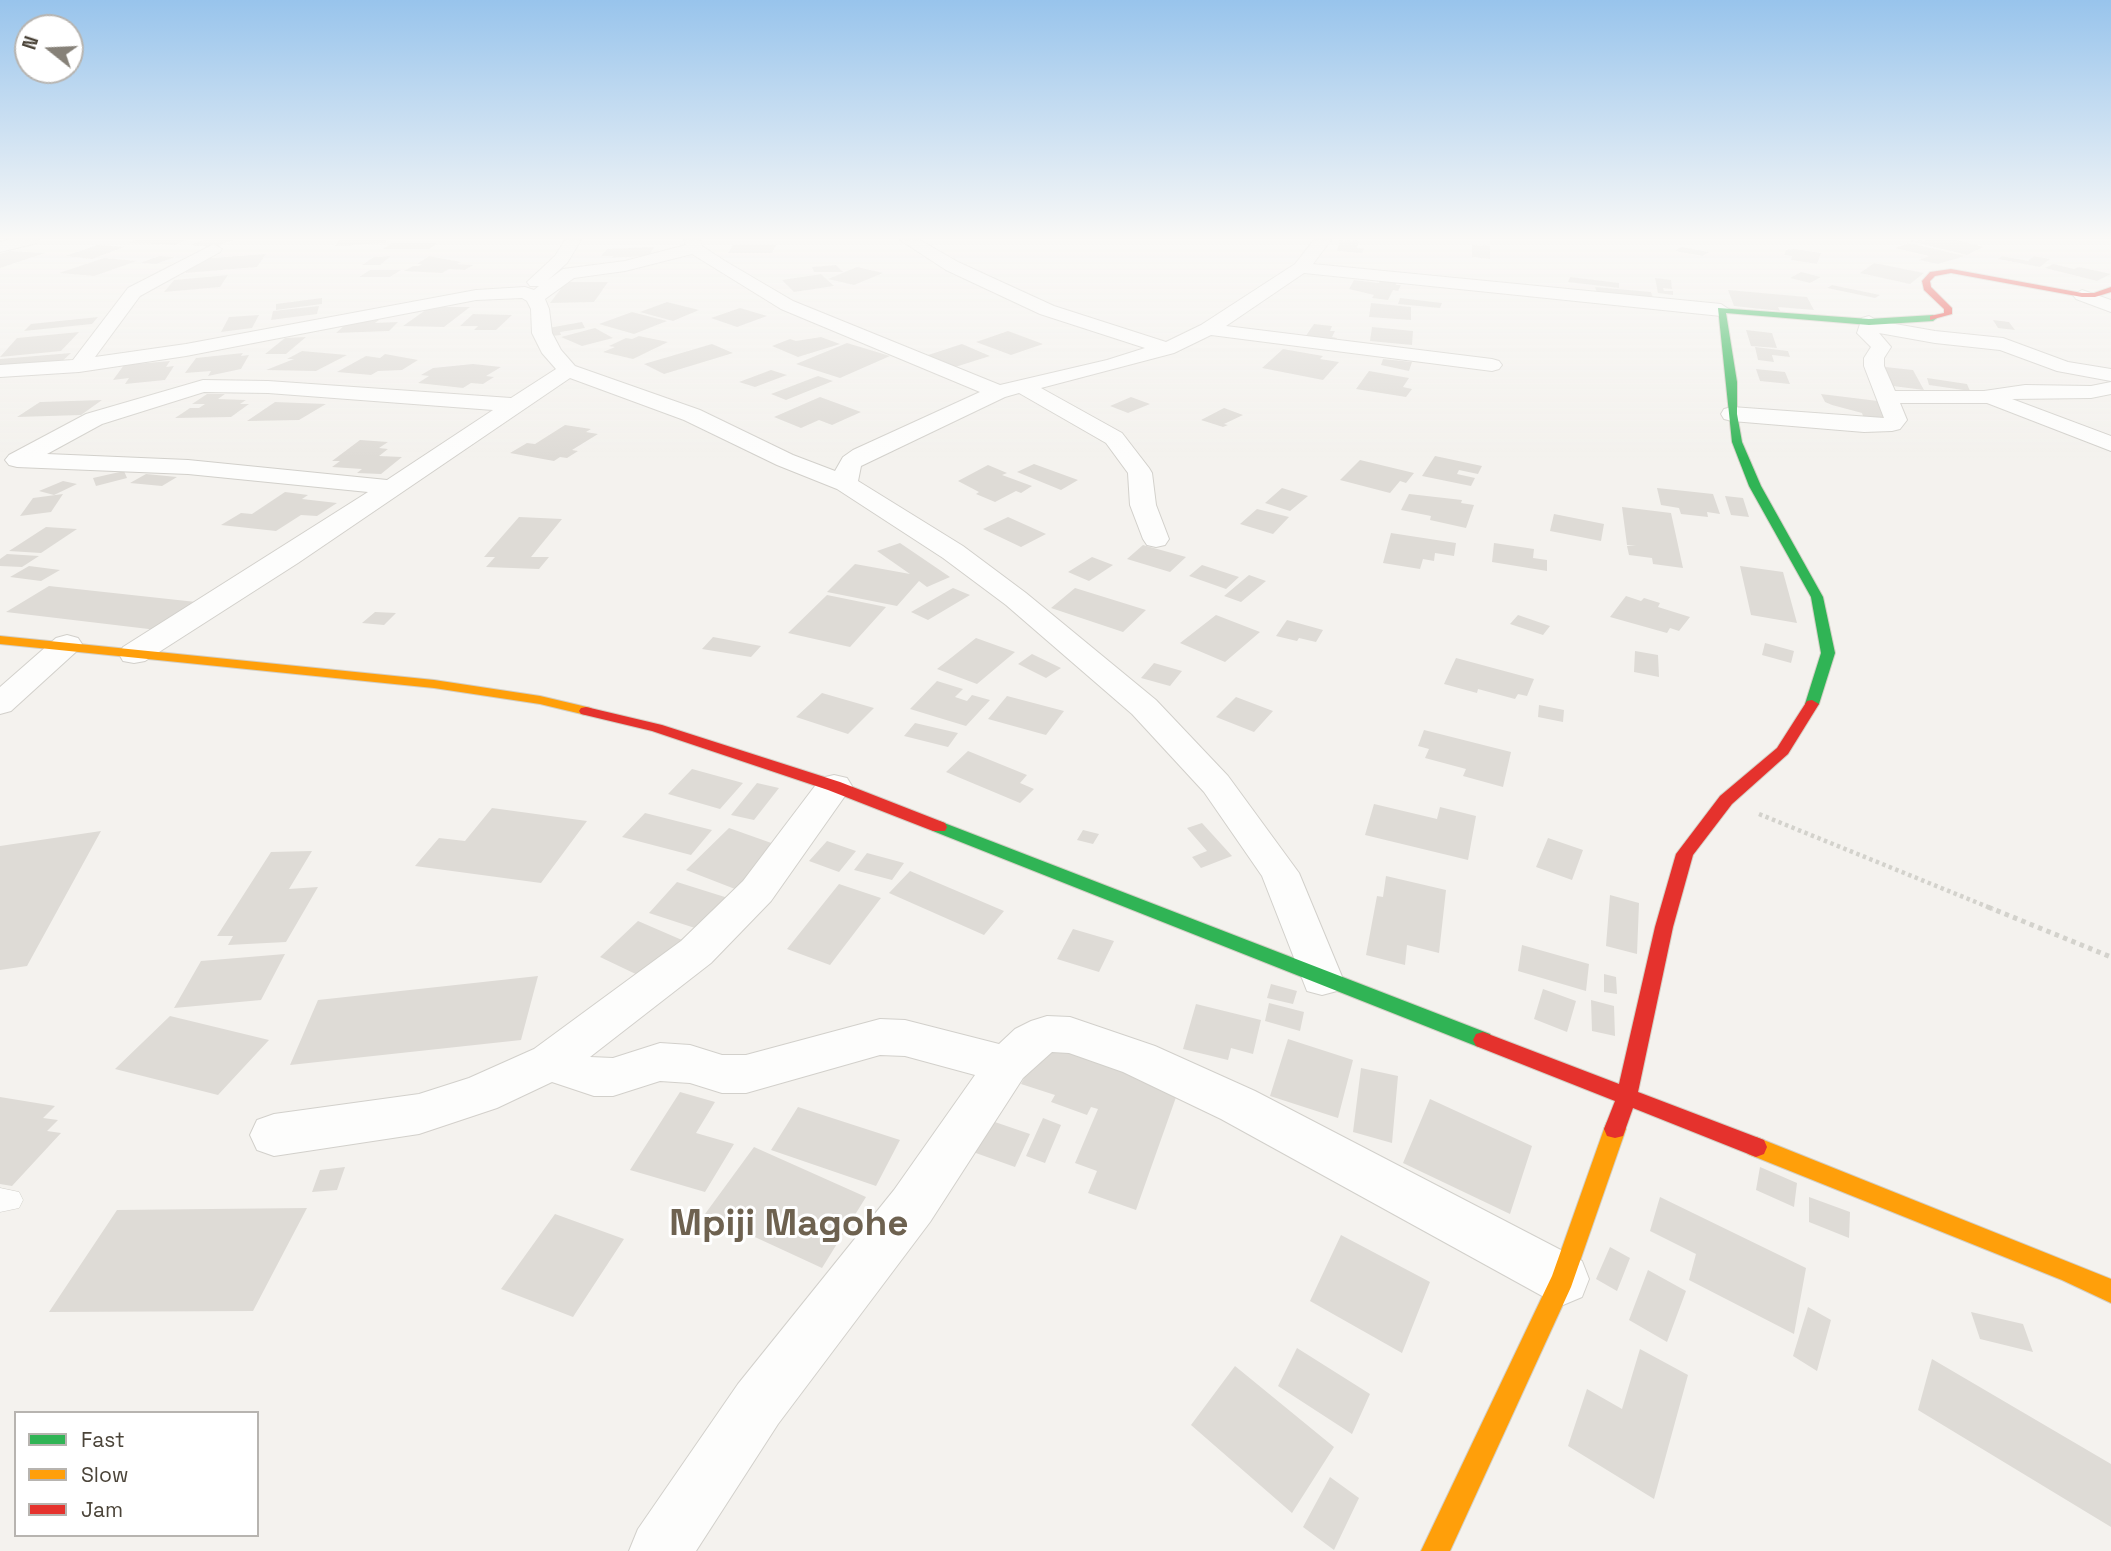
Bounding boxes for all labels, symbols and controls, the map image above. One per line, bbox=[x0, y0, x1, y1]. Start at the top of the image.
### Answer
north arrow bbox=[14, 14, 84, 84]
text: N bbox=[17, 33, 44, 53]
district label: Mpiji Magohe bbox=[669, 1203, 909, 1247]
legend bbox=[14, 1411, 259, 1537]
text: Fast bbox=[81, 1426, 125, 1453]
text: Slow bbox=[81, 1461, 129, 1488]
text: Jam bbox=[81, 1496, 123, 1523]

